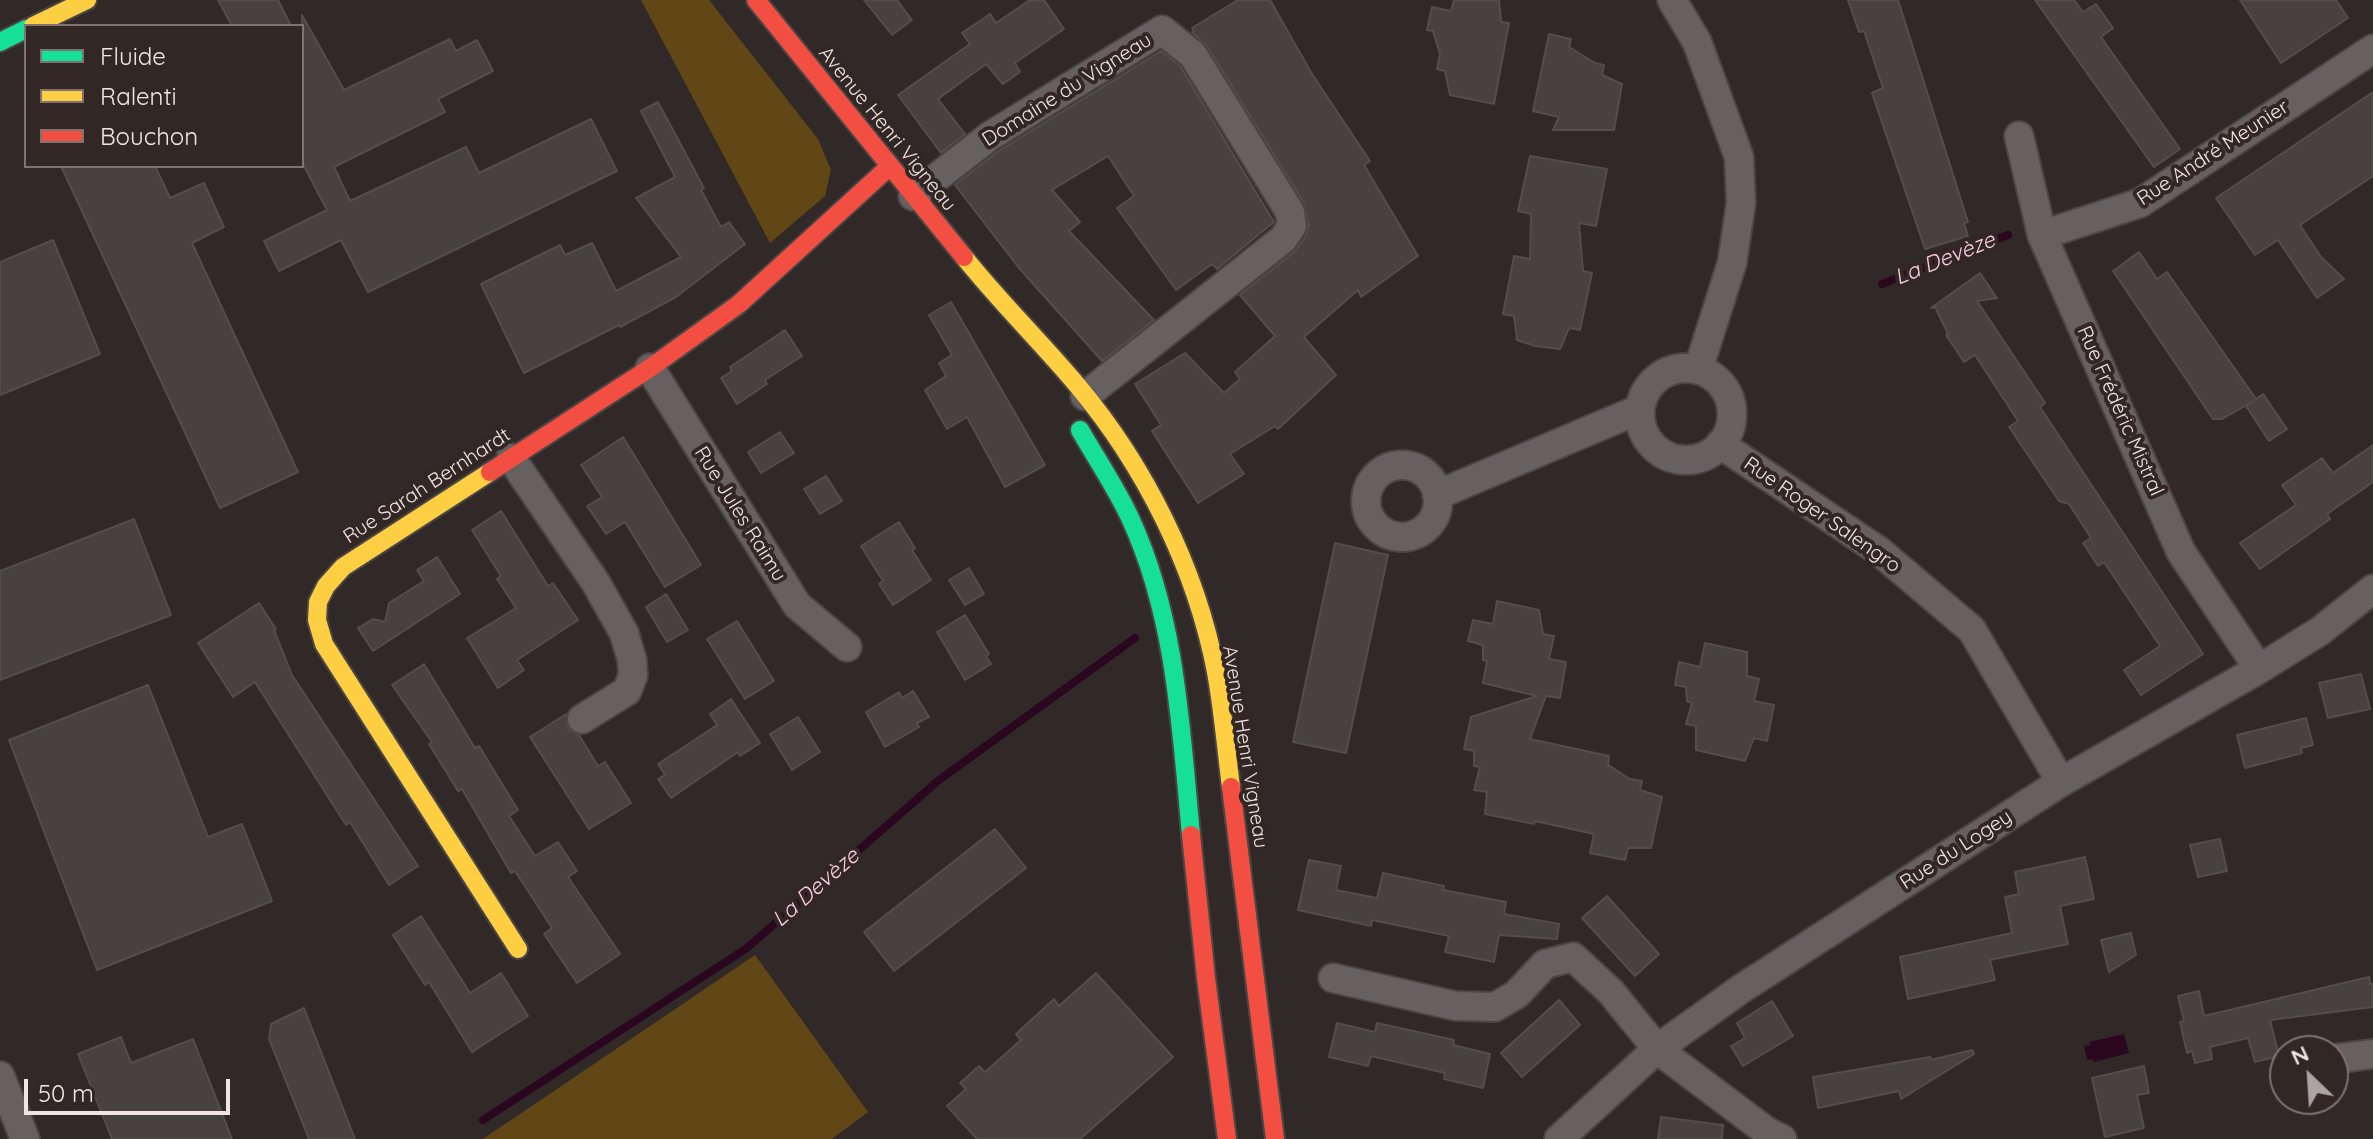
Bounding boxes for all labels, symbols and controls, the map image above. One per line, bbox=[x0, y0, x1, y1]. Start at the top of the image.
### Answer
legend bbox=[24, 24, 304, 168]
street label: Domaine du Vigneau bbox=[978, 28, 1156, 152]
text: Fluide bbox=[100, 41, 166, 71]
street label: Avenue Henri Vigneau bbox=[813, 42, 961, 216]
text: Ralenti bbox=[100, 81, 177, 111]
street label: Rue André Meunier bbox=[2133, 95, 2293, 211]
text: Bouchon bbox=[100, 121, 198, 151]
water label: La Devèze bbox=[1891, 227, 1999, 291]
street label: Rue Frédéric Mistral bbox=[2072, 322, 2168, 500]
street label: Rue Sarah Bernhardt bbox=[339, 423, 515, 549]
street label: Rue Jules Raimu bbox=[689, 442, 791, 586]
street label: Rue Roger Salengro bbox=[1739, 452, 1905, 578]
street label: Avenue Henri Vigneau bbox=[1217, 644, 1273, 850]
street label: Rue du Logey bbox=[1896, 805, 2016, 895]
water label: La Devèze bbox=[767, 843, 865, 933]
north arrow bbox=[2269, 1035, 2349, 1115]
text: N bbox=[2286, 1039, 2313, 1071]
scale bar bbox=[28, 1063, 234, 1113]
text: 50 m bbox=[38, 1078, 94, 1108]

